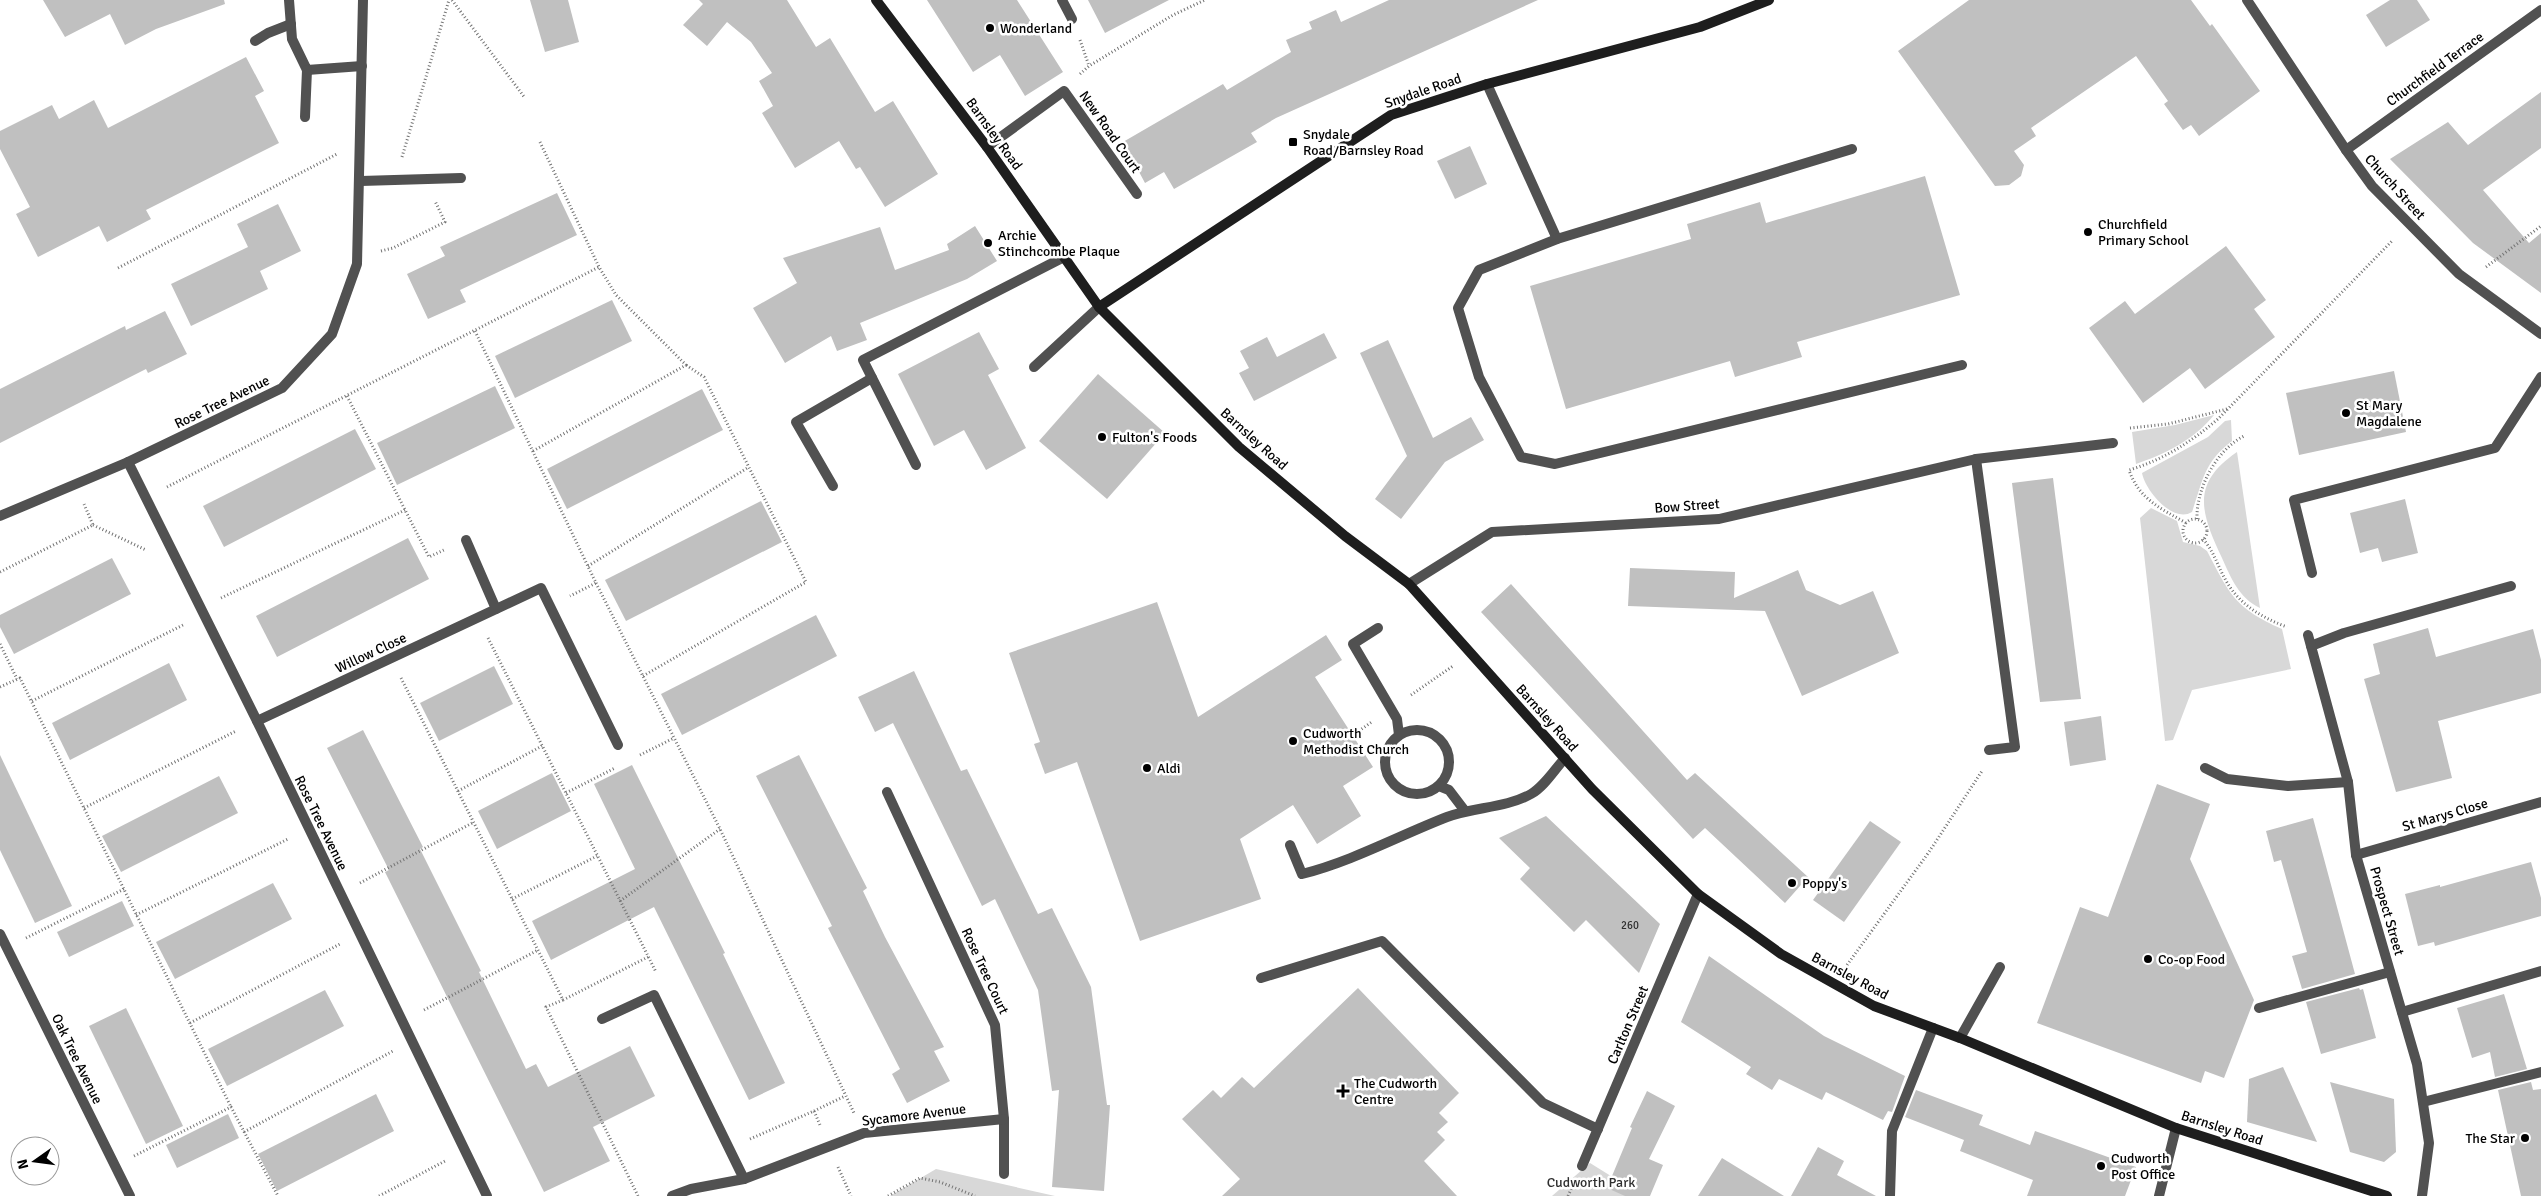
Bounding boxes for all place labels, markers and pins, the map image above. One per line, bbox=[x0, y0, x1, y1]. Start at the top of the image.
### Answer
place label: Wonderland bbox=[1000, 20, 1072, 37]
marker: Wonderland bbox=[984, 22, 996, 34]
place label: Snydale Road/Barnsley Road bbox=[1303, 126, 1424, 159]
marker: Snydale Road/Barnsley Road bbox=[1287, 136, 1299, 148]
place label: Churchfield Primary School bbox=[2098, 216, 2189, 249]
marker: Churchfield Primary School bbox=[2082, 226, 2094, 238]
place label: Archie Stinchcombe Plaque bbox=[998, 227, 1120, 260]
marker: Archie Stinchcombe Plaque bbox=[982, 237, 994, 249]
place label: St Mary Magdalene bbox=[2356, 397, 2422, 430]
marker: St Mary Magdalene bbox=[2340, 407, 2352, 419]
place label: Fulton's Foods bbox=[1112, 429, 1197, 446]
marker: Fulton's Foods bbox=[1096, 431, 1108, 443]
place label: Cudworth Methodist Church bbox=[1303, 725, 1409, 758]
marker: Cudworth Methodist Church bbox=[1287, 735, 1299, 747]
place label: Aldi bbox=[1157, 760, 1181, 777]
marker: Aldi bbox=[1141, 762, 1153, 774]
place label: Poppy's bbox=[1802, 875, 1847, 892]
marker: Poppy's bbox=[1786, 877, 1798, 889]
place label: Co-op Food bbox=[2158, 951, 2225, 968]
marker: Co-op Food bbox=[2142, 953, 2154, 965]
place label: The Cudworth Centre bbox=[1354, 1075, 1437, 1108]
marker: The Cudworth Centre bbox=[1336, 1084, 1350, 1098]
place label: The Star bbox=[2465, 1130, 2516, 1147]
marker: The Star bbox=[2519, 1132, 2531, 1144]
place label: Cudworth Post Office bbox=[2111, 1150, 2175, 1183]
marker: Cudworth Post Office bbox=[2095, 1160, 2107, 1172]

